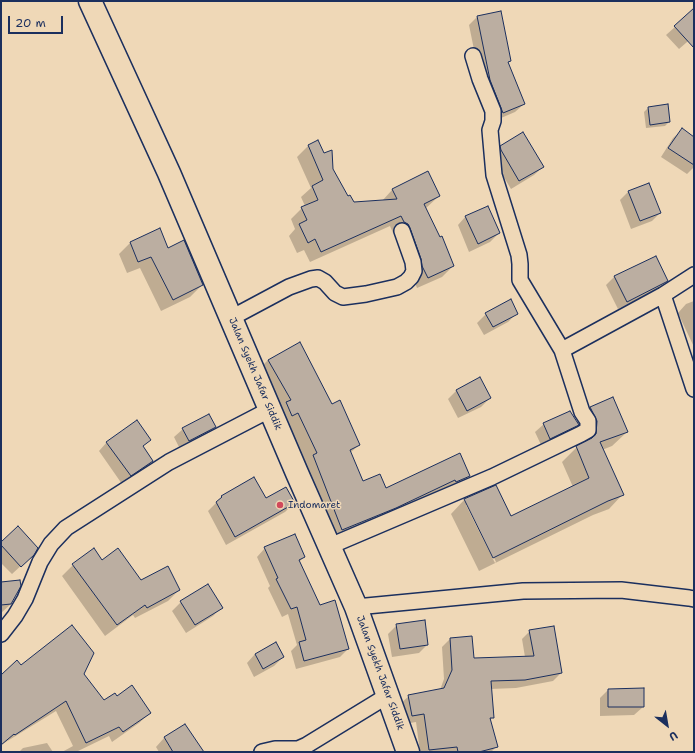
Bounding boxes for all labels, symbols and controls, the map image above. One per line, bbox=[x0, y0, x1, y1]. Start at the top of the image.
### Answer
scale bar bbox=[10, 8, 65, 34]
text: 20 m bbox=[15, 15, 46, 31]
street label: Jalan Syekh Jafar Siddik bbox=[226, 316, 284, 432]
place label: Indomaret bbox=[288, 499, 340, 511]
marker: Indomaret bbox=[275, 500, 285, 510]
street label: Jalan Syekh Jafar Siddik bbox=[354, 614, 406, 732]
north arrow bbox=[647, 705, 687, 745]
text: U bbox=[666, 727, 681, 744]

